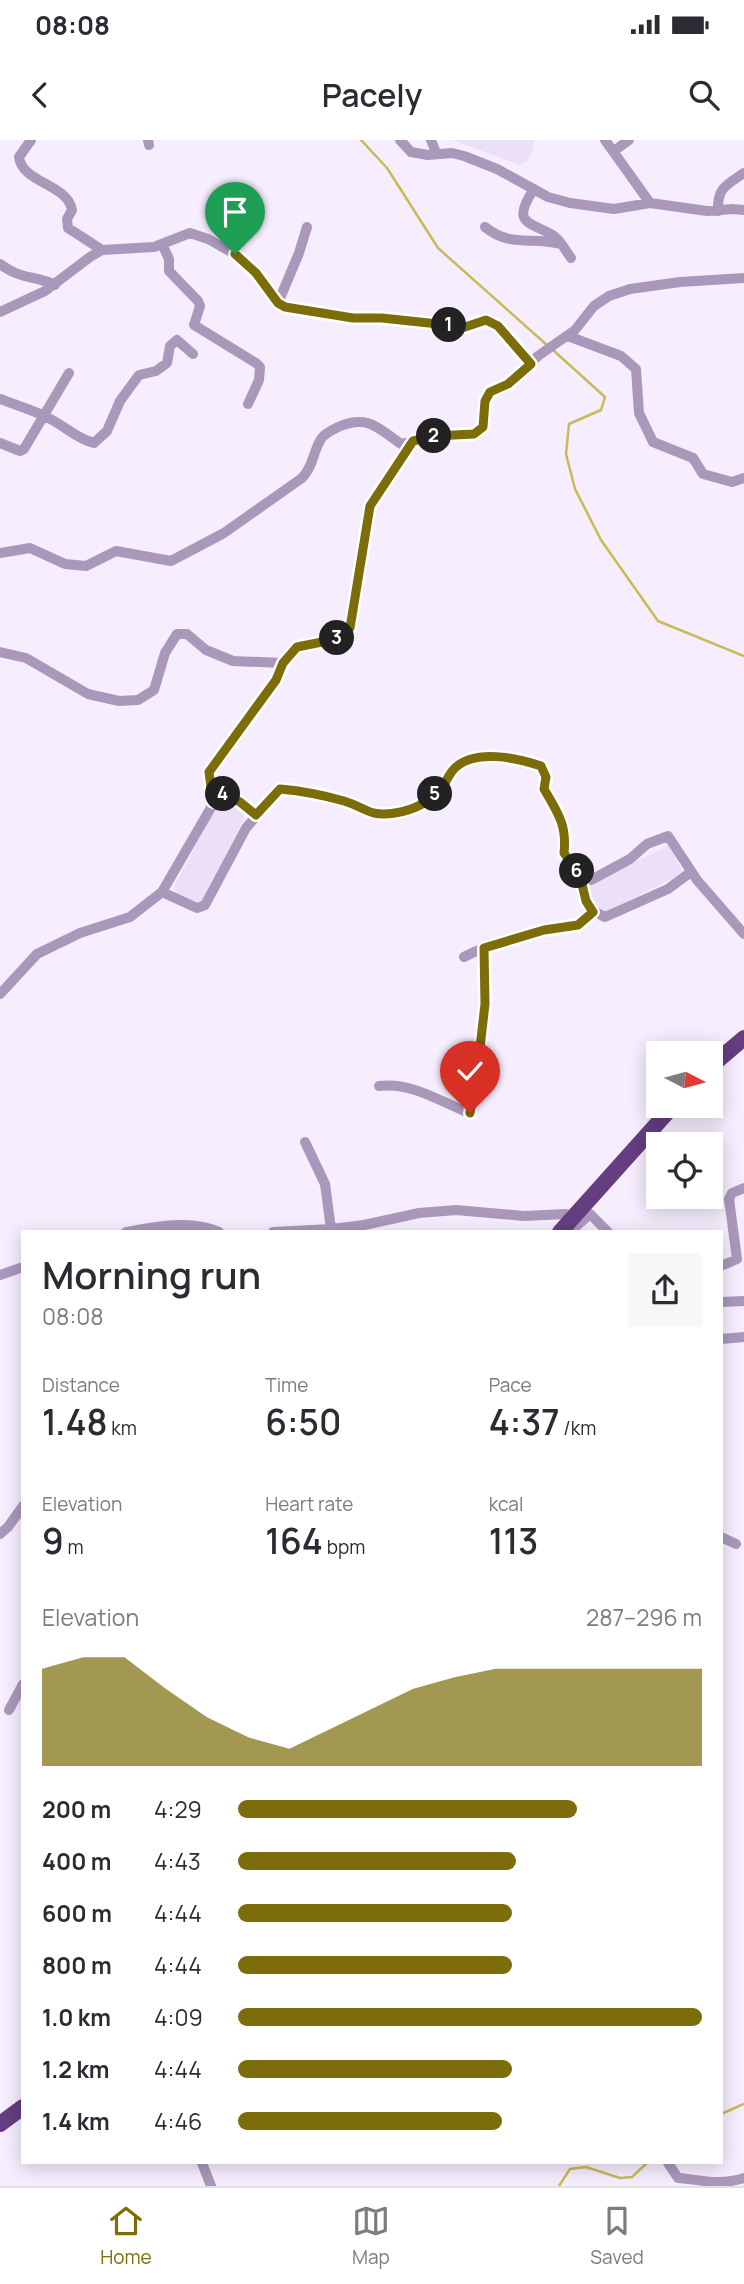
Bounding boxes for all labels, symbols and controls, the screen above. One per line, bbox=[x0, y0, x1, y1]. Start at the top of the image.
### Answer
text: 08:08 bbox=[35, 7, 110, 43]
text: Pacely bbox=[322, 73, 422, 117]
icon: back bbox=[21, 76, 59, 114]
icon: search bbox=[685, 76, 723, 114]
pin bbox=[205, 182, 265, 254]
icon: arrive bbox=[216, 193, 254, 231]
pin: 1 bbox=[432, 308, 466, 342]
text: 1 bbox=[444, 311, 453, 337]
pin: 2 bbox=[416, 418, 452, 454]
text: 2 bbox=[428, 422, 439, 448]
pin: 3 bbox=[320, 620, 354, 656]
text: 3 bbox=[331, 624, 342, 650]
pin: 4 bbox=[206, 776, 241, 812]
pin: 5 bbox=[418, 776, 452, 812]
text: 4 bbox=[217, 780, 228, 806]
text: 5 bbox=[429, 780, 440, 806]
pin: 6 bbox=[560, 854, 594, 888]
text: 6 bbox=[571, 857, 582, 883]
pin bbox=[440, 1041, 500, 1113]
north arrow bbox=[646, 1041, 723, 1118]
map controls bbox=[646, 1041, 723, 1209]
icon: check bbox=[451, 1052, 489, 1090]
button: locate bbox=[646, 1132, 723, 1209]
text: Morning run bbox=[42, 1248, 261, 1300]
button: share bbox=[628, 1253, 702, 1327]
text: 08:08 bbox=[42, 1300, 104, 1332]
text: Distance bbox=[42, 1372, 120, 1398]
text: Time bbox=[265, 1372, 308, 1398]
text: Pace bbox=[489, 1372, 532, 1398]
text: 1.48 bbox=[42, 1398, 108, 1446]
text: 6:50 bbox=[265, 1398, 341, 1446]
text: 4:37 bbox=[489, 1398, 560, 1446]
text: km bbox=[108, 1415, 137, 1441]
text: /km bbox=[560, 1415, 596, 1441]
text: Elevation bbox=[42, 1491, 122, 1517]
text: Heart rate bbox=[265, 1491, 353, 1517]
text: kcal bbox=[489, 1491, 523, 1517]
text: 9 bbox=[42, 1517, 64, 1565]
text: 164 bbox=[265, 1517, 323, 1565]
text: 113 bbox=[489, 1517, 538, 1565]
text: m bbox=[64, 1534, 84, 1560]
text: bpm bbox=[323, 1534, 365, 1560]
text: Elevation bbox=[42, 1601, 139, 1633]
text: 287–296 m bbox=[586, 1601, 702, 1633]
text: 200 m bbox=[42, 1793, 111, 1825]
text: 4:29 bbox=[154, 1793, 202, 1825]
text: 400 m bbox=[42, 1845, 112, 1877]
text: 4:43 bbox=[154, 1845, 201, 1877]
text: 600 m bbox=[42, 1897, 112, 1929]
text: 4:44 bbox=[154, 1897, 202, 1929]
text: 800 m bbox=[42, 1949, 112, 1981]
text: 4:44 bbox=[154, 1949, 202, 1981]
text: 1.0 km bbox=[42, 2001, 111, 2033]
text: 4:09 bbox=[154, 2001, 203, 2033]
text: 1.2 km bbox=[42, 2053, 109, 2085]
text: 4:44 bbox=[154, 2053, 202, 2085]
text: 1.4 km bbox=[42, 2105, 110, 2137]
text: 4:46 bbox=[154, 2105, 202, 2137]
tab: Home bbox=[100, 2202, 152, 2270]
tab: Map bbox=[352, 2202, 390, 2270]
tab: Saved bbox=[590, 2202, 644, 2270]

